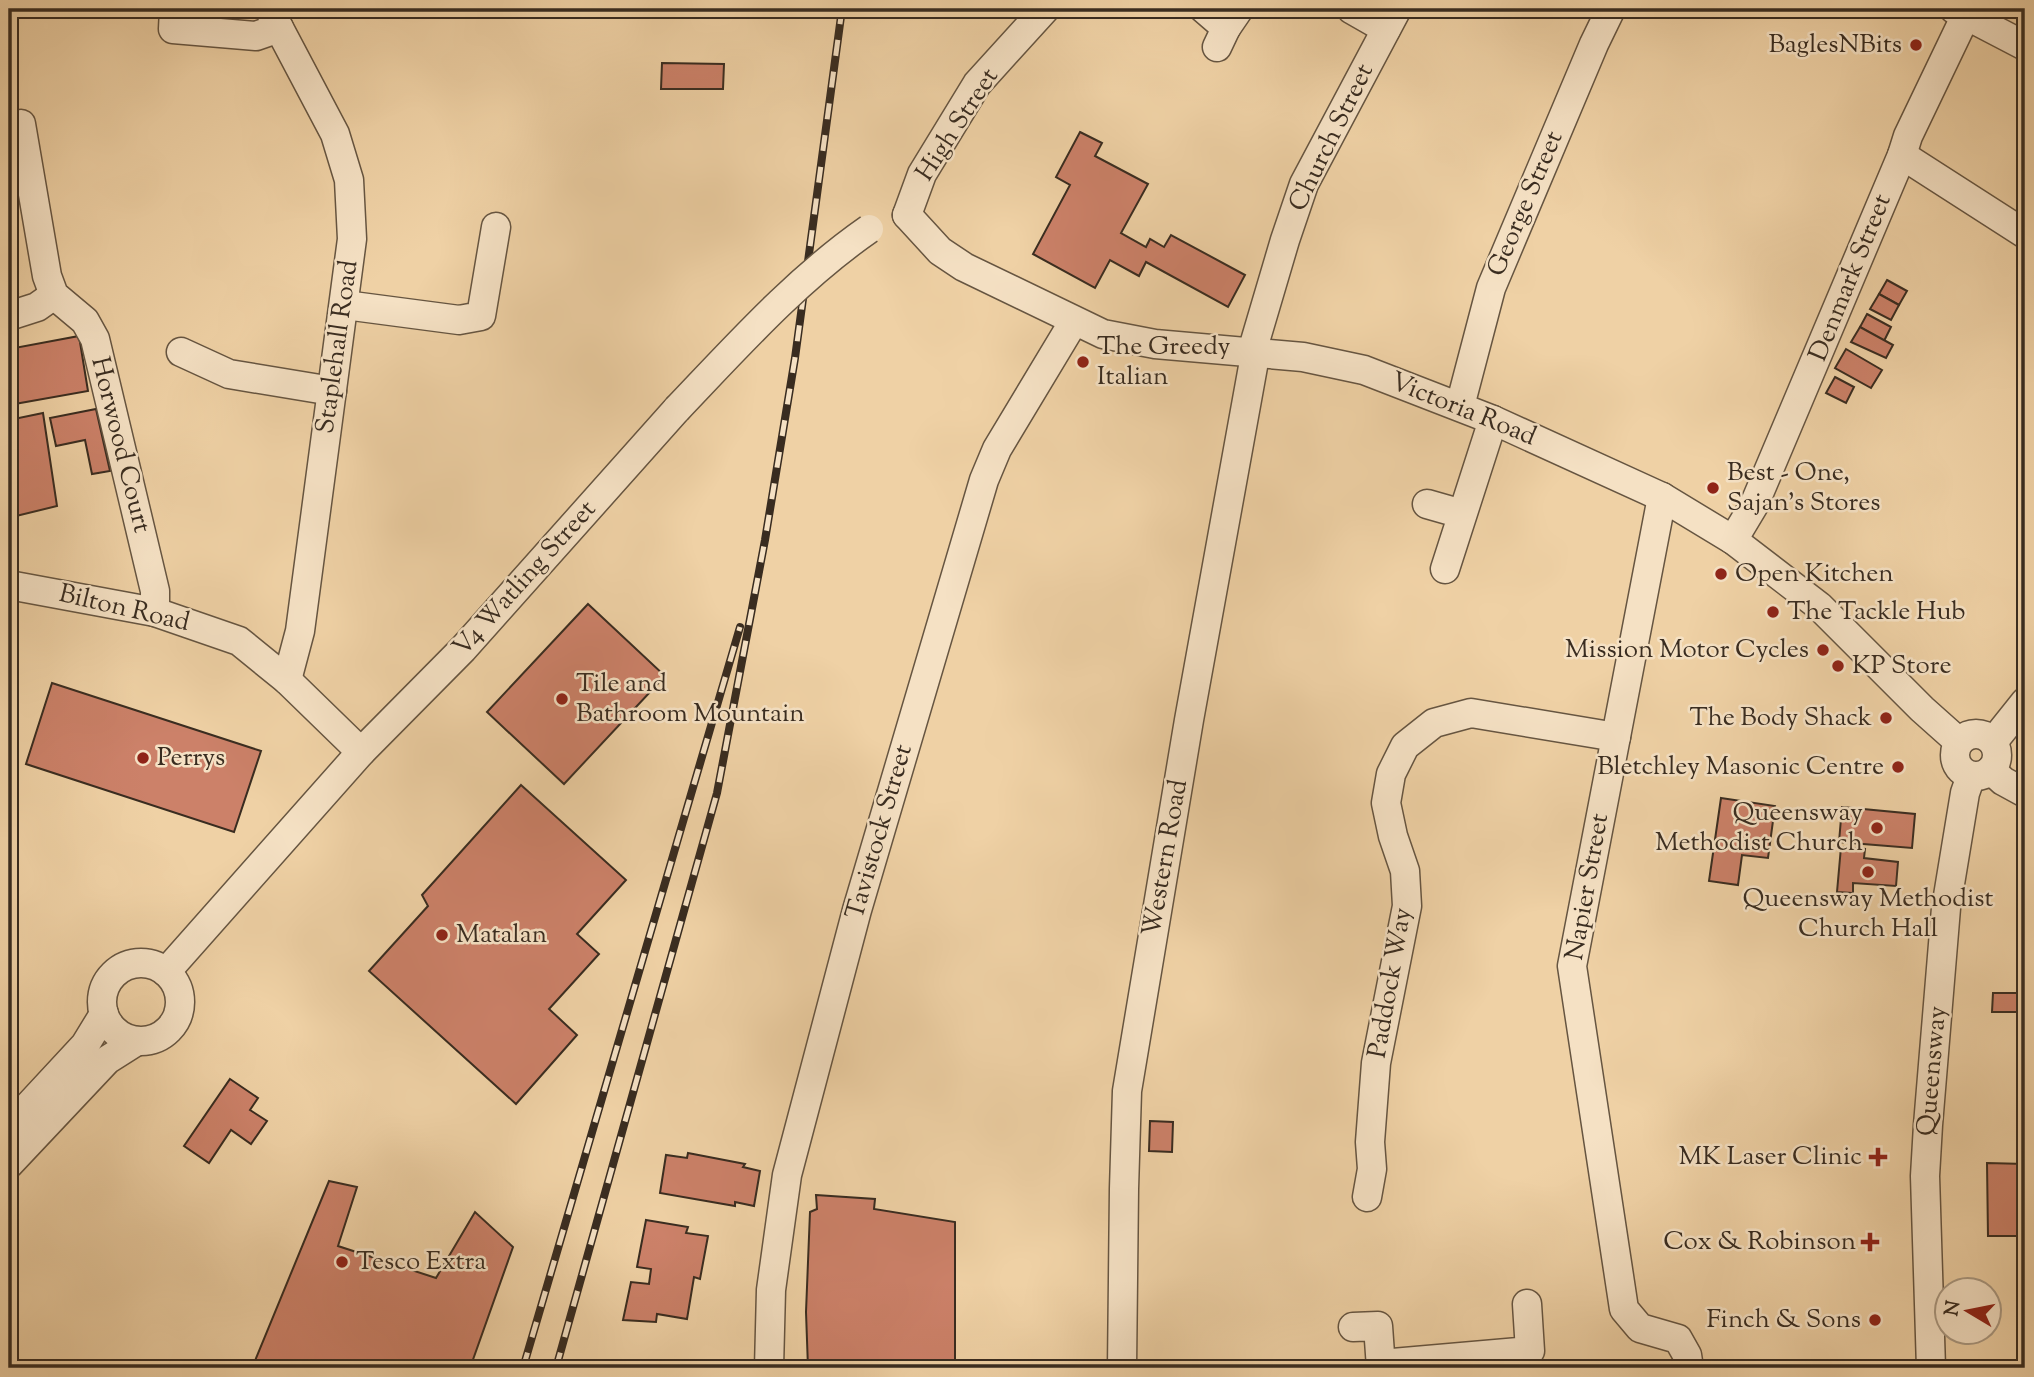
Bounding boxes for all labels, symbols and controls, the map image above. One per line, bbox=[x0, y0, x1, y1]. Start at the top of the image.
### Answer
place label: BaglesNBits bbox=[1768, 27, 1902, 64]
marker: BaglesNBits bbox=[1908, 37, 1924, 53]
street label: Church Street bbox=[1280, 58, 1384, 218]
street label: High Street bbox=[908, 61, 1009, 189]
street label: George Street bbox=[1479, 125, 1573, 282]
street label: Denmark Street bbox=[1801, 189, 1901, 367]
street label: Staplehall Road bbox=[307, 257, 369, 436]
place label: The Greedy Italian bbox=[1097, 329, 1231, 396]
street label: Horwood Court bbox=[80, 353, 160, 537]
marker: The Greedy Italian bbox=[1075, 354, 1091, 370]
street label: Victoria Road bbox=[1384, 364, 1542, 456]
place label: Best - One, Sajan's Stores bbox=[1727, 455, 1881, 522]
marker: Best - One, Sajan's Stores bbox=[1705, 480, 1721, 496]
street label: V4 Watling Street bbox=[445, 493, 605, 665]
place label: Open Kitchen bbox=[1735, 556, 1894, 593]
marker: Open Kitchen bbox=[1713, 566, 1729, 582]
street label: Bilton Road bbox=[55, 576, 193, 642]
place label: The Tackle Hub bbox=[1787, 594, 1966, 631]
marker: The Tackle Hub bbox=[1765, 604, 1781, 620]
place label: Mission Motor Cycles bbox=[1565, 632, 1809, 669]
marker: Mission Motor Cycles bbox=[1815, 642, 1831, 658]
place label: KP Store bbox=[1852, 648, 1952, 685]
marker: KP Store bbox=[1830, 658, 1846, 674]
place label: Tile and Bathroom Mountain bbox=[576, 666, 805, 733]
marker: Tile and Bathroom Mountain bbox=[554, 691, 570, 707]
place label: The Body Shack bbox=[1689, 700, 1872, 737]
marker: The Body Shack bbox=[1878, 710, 1894, 726]
place label: Perrys bbox=[157, 740, 225, 777]
street label: Tavistock Street bbox=[837, 740, 923, 924]
place label: Bletchley Masonic Centre bbox=[1597, 749, 1884, 786]
marker: Perrys bbox=[135, 750, 151, 766]
marker: Bletchley Masonic Centre bbox=[1890, 759, 1906, 775]
street label: Western Road bbox=[1134, 776, 1198, 939]
place label: Queensway Methodist Church bbox=[1655, 795, 1863, 862]
street label: Napier Street bbox=[1557, 811, 1619, 963]
marker: Queensway Methodist Church bbox=[1869, 820, 1885, 836]
marker: Queensway Methodist Church Hall bbox=[1860, 864, 1876, 880]
place label: Queensway Methodist Church Hall bbox=[1743, 881, 1994, 948]
street label: Paddock Way bbox=[1360, 905, 1422, 1061]
place label: Matalan bbox=[456, 917, 547, 954]
marker: Matalan bbox=[434, 927, 450, 943]
street label: Queensway bbox=[1909, 1004, 1957, 1138]
place label: MK Laser Clinic bbox=[1678, 1139, 1862, 1176]
marker: MK Laser Clinic bbox=[1868, 1147, 1888, 1167]
place label: Cox & Robinson bbox=[1663, 1224, 1856, 1261]
marker: Cox & Robinson bbox=[1862, 1234, 1878, 1250]
place label: Tesco Extra bbox=[356, 1244, 486, 1281]
marker: Tesco Extra bbox=[334, 1254, 350, 1270]
north arrow bbox=[1932, 1276, 2002, 1346]
text: N bbox=[1939, 1299, 1968, 1318]
place label: Finch & Sons bbox=[1707, 1302, 1861, 1339]
marker: Finch & Sons bbox=[1867, 1312, 1883, 1328]

